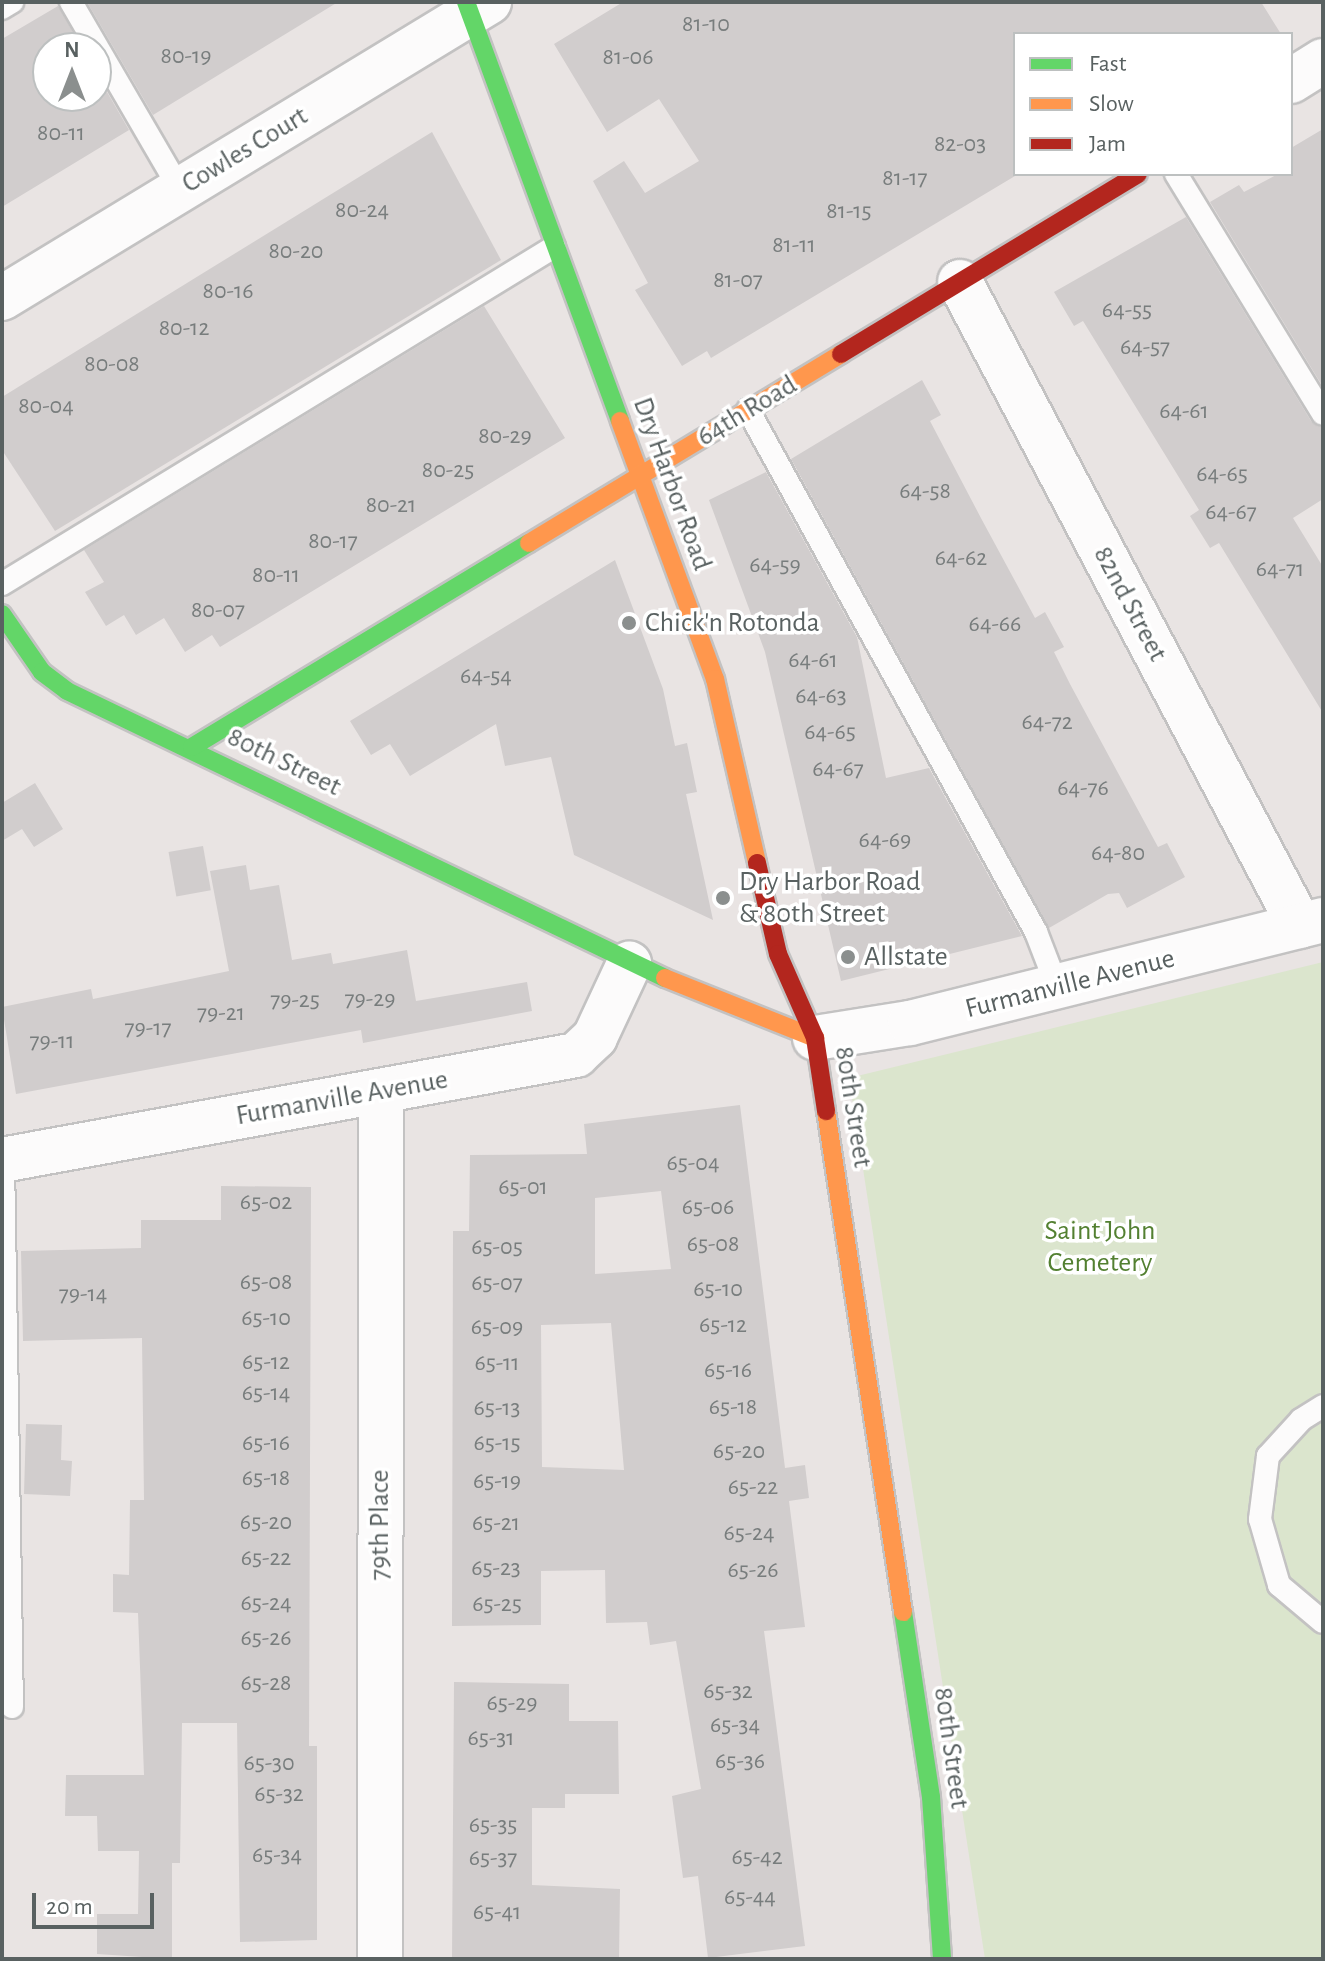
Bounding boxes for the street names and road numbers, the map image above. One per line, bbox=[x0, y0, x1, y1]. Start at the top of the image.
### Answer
street label: Cowles Court bbox=[176, 99, 314, 201]
street label: 64th Road bbox=[691, 368, 803, 454]
street label: Dry Harbor Road bbox=[625, 393, 719, 575]
street label: 82nd Street bbox=[1086, 541, 1174, 667]
street label: 80th Street bbox=[222, 720, 346, 804]
street label: Furmanville Avenue bbox=[962, 942, 1178, 1026]
street label: 80th Street bbox=[827, 1044, 879, 1170]
street label: Furmanville Avenue bbox=[233, 1063, 451, 1133]
street label: 79th Place bbox=[363, 1469, 397, 1581]
street label: 80th Street bbox=[926, 1685, 976, 1811]

